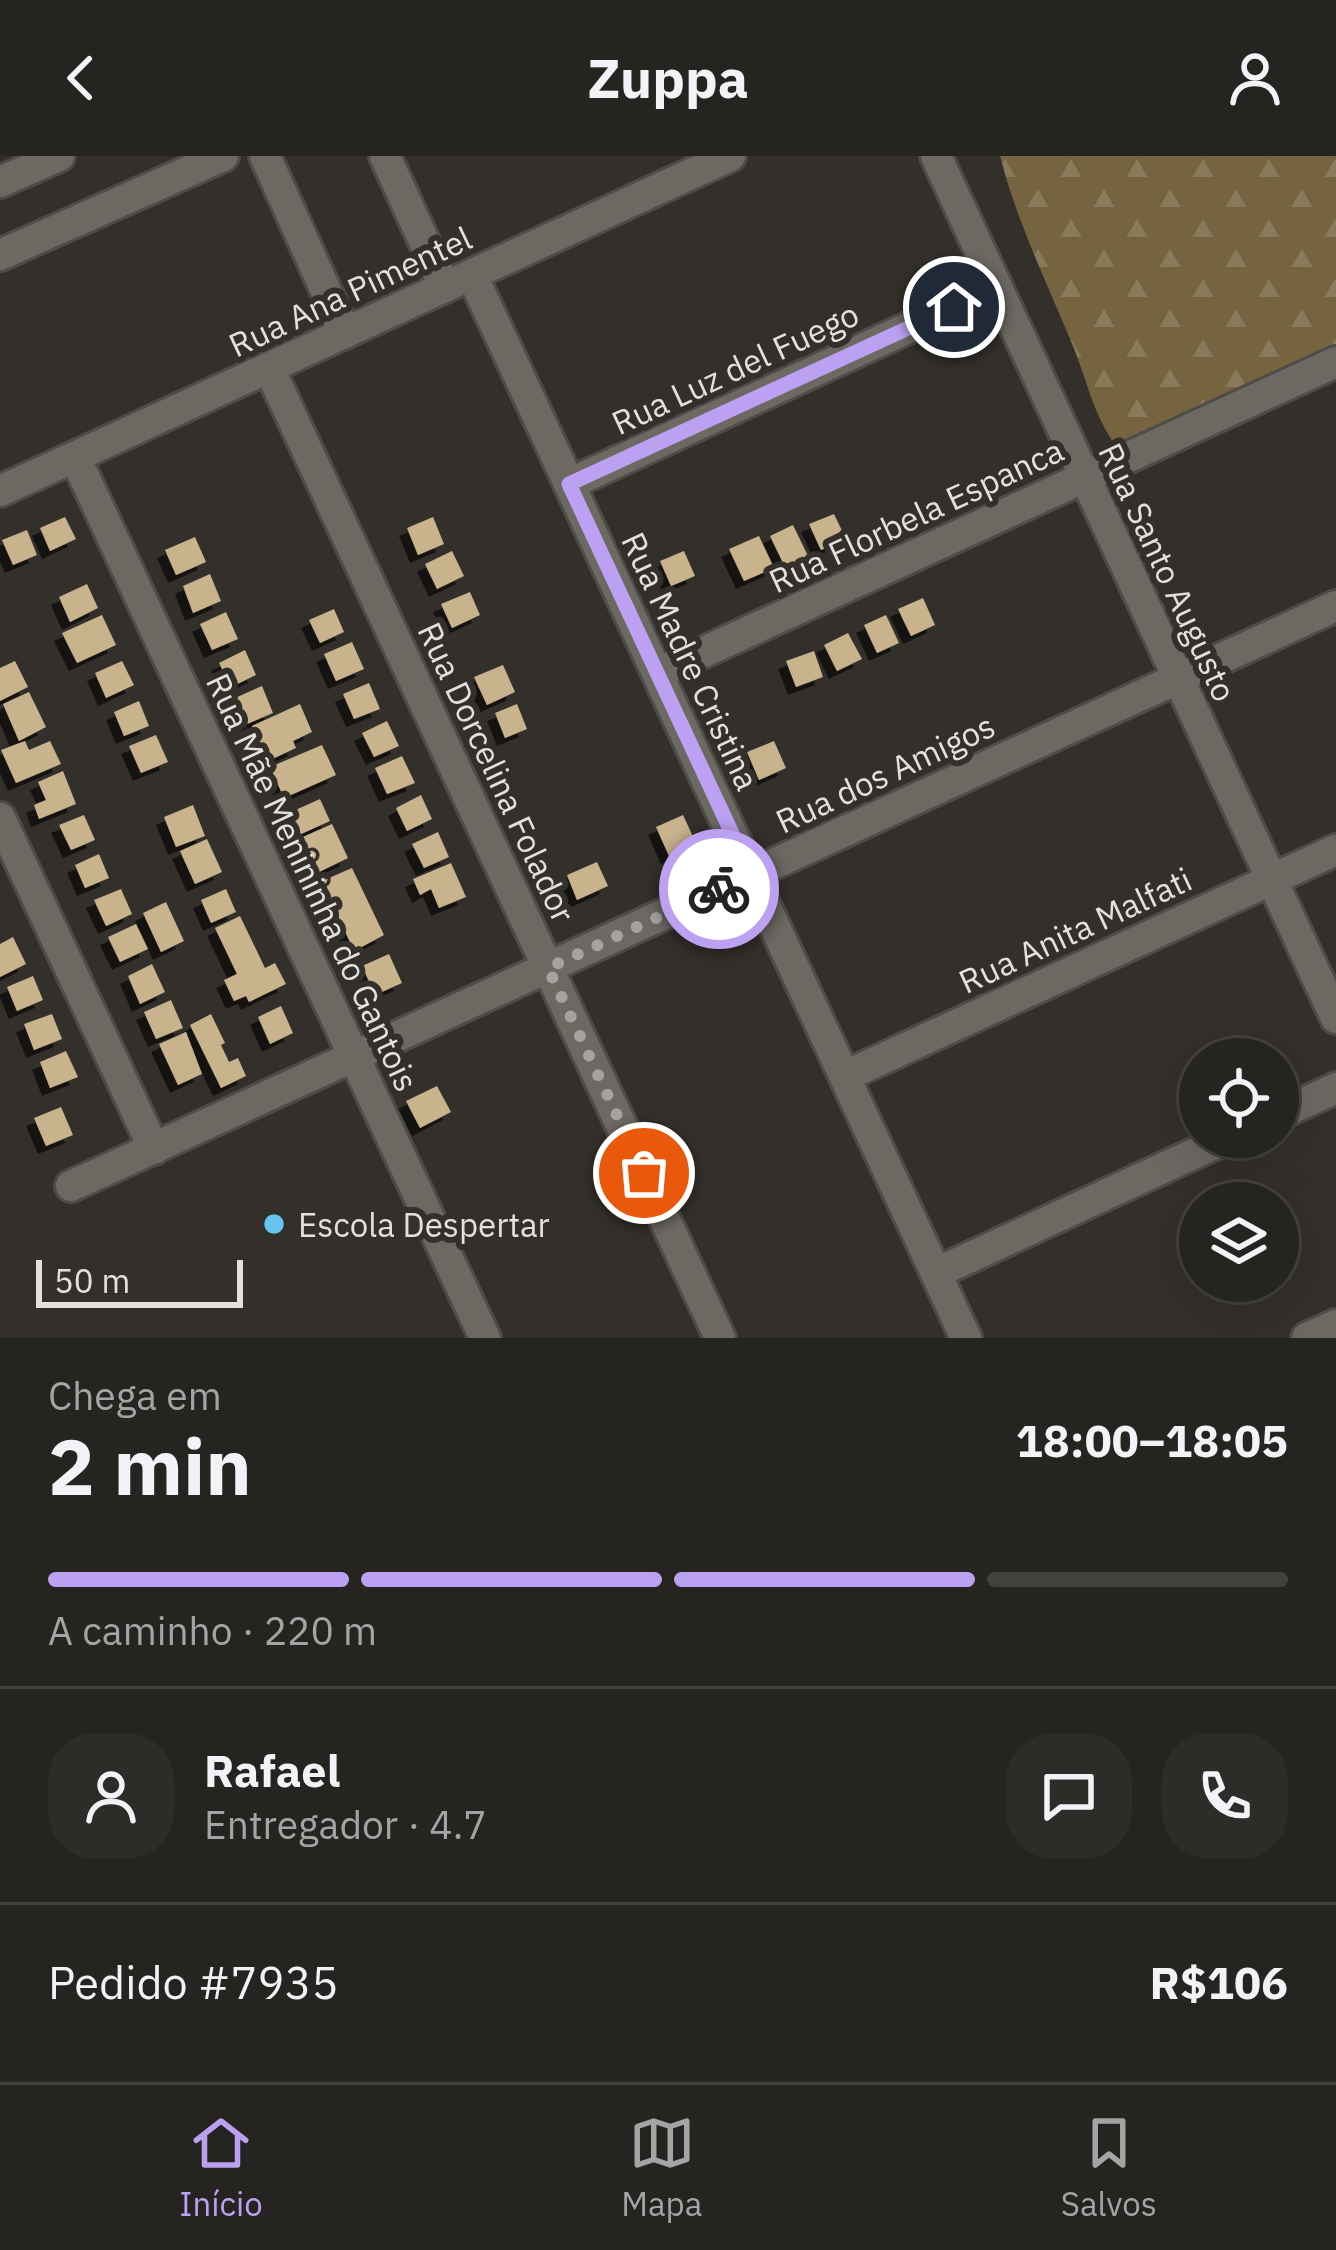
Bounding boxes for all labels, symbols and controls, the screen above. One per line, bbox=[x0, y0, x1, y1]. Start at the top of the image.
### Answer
text: Zuppa bbox=[587, 43, 749, 113]
icon: back bbox=[48, 45, 114, 111]
icon: person bbox=[1222, 45, 1288, 111]
street label: Rua Ana Pimentel bbox=[222, 216, 478, 366]
pin bbox=[903, 256, 1005, 358]
icon: home bbox=[921, 274, 987, 340]
street label: Rua Luz del Fuego bbox=[605, 292, 865, 444]
street label: Rua Florbela Espanca bbox=[762, 428, 1070, 602]
street label: Rua Santo Augusto bbox=[1089, 436, 1247, 708]
street label: Rua Madre Cristina bbox=[612, 525, 770, 797]
street label: Rua Dorcelina Folador bbox=[409, 615, 585, 929]
street label: Rua Mãe Menininha do Gantois bbox=[197, 666, 429, 1098]
street label: Rua dos Amigos bbox=[769, 703, 1001, 843]
courier bbox=[659, 829, 779, 949]
icon: bike bbox=[686, 856, 752, 922]
street label: Rua Anita Malfati bbox=[952, 857, 1198, 1003]
map controls bbox=[1179, 1038, 1299, 1302]
button: locate bbox=[1179, 1038, 1299, 1158]
pin bbox=[593, 1122, 695, 1224]
icon: bag bbox=[611, 1140, 677, 1206]
button: layers bbox=[1179, 1182, 1299, 1302]
place label: Escola Despertar bbox=[298, 1203, 550, 1246]
marker: Escola Despertar bbox=[261, 1211, 287, 1237]
scale bar bbox=[36, 1254, 243, 1307]
text: 50 m bbox=[54, 1259, 130, 1302]
text: Chega em bbox=[48, 1370, 222, 1421]
text: 18:00–18:05 bbox=[1016, 1411, 1288, 1469]
text: 2 min bbox=[48, 1415, 252, 1516]
text: A caminho · 220 m bbox=[48, 1605, 377, 1656]
button: person bbox=[48, 1733, 174, 1859]
button: chat bbox=[1006, 1733, 1132, 1859]
button: phone bbox=[1162, 1733, 1288, 1859]
text: Rafael bbox=[204, 1741, 340, 1799]
text: Entregador · 4.7 bbox=[204, 1799, 487, 1850]
text: Pedido #7935 bbox=[48, 1953, 338, 2011]
text: R$106 bbox=[1150, 1953, 1288, 2011]
tab: Início bbox=[179, 2110, 263, 2225]
tab: Mapa bbox=[621, 2110, 702, 2225]
tab: Salvos bbox=[1061, 2110, 1157, 2225]

